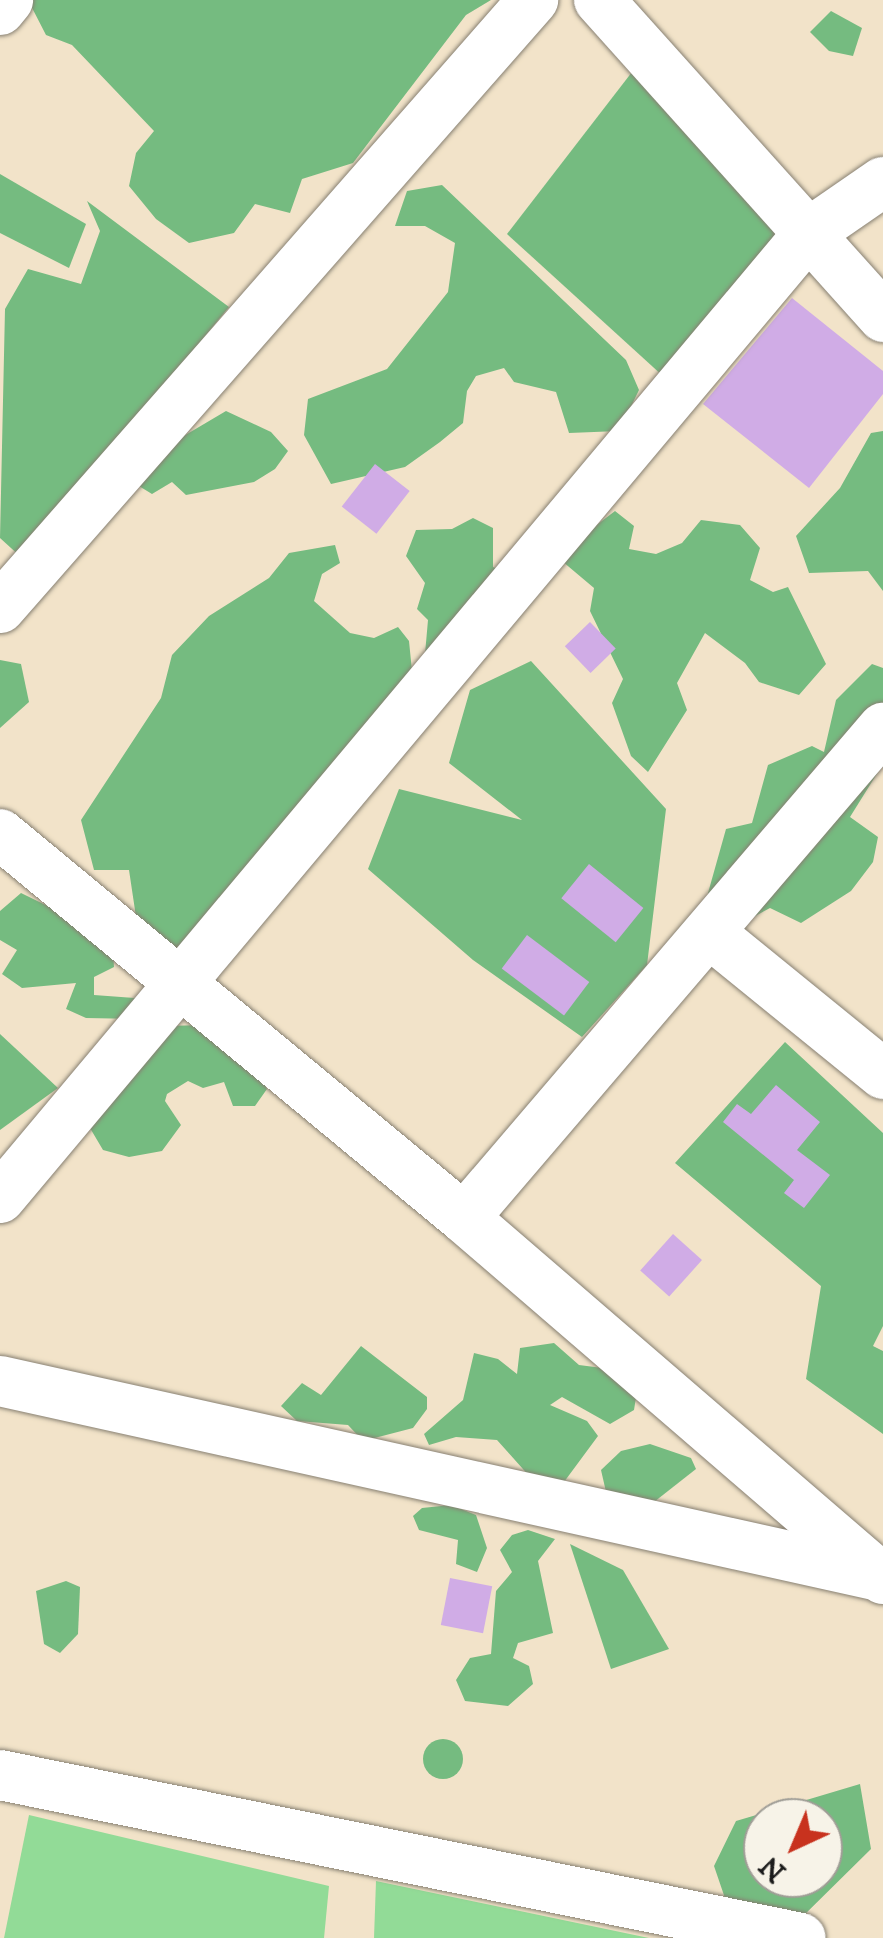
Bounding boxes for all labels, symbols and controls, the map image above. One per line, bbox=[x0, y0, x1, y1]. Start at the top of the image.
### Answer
north arrow bbox=[743, 1798, 843, 1898]
text: N bbox=[753, 1848, 794, 1889]

